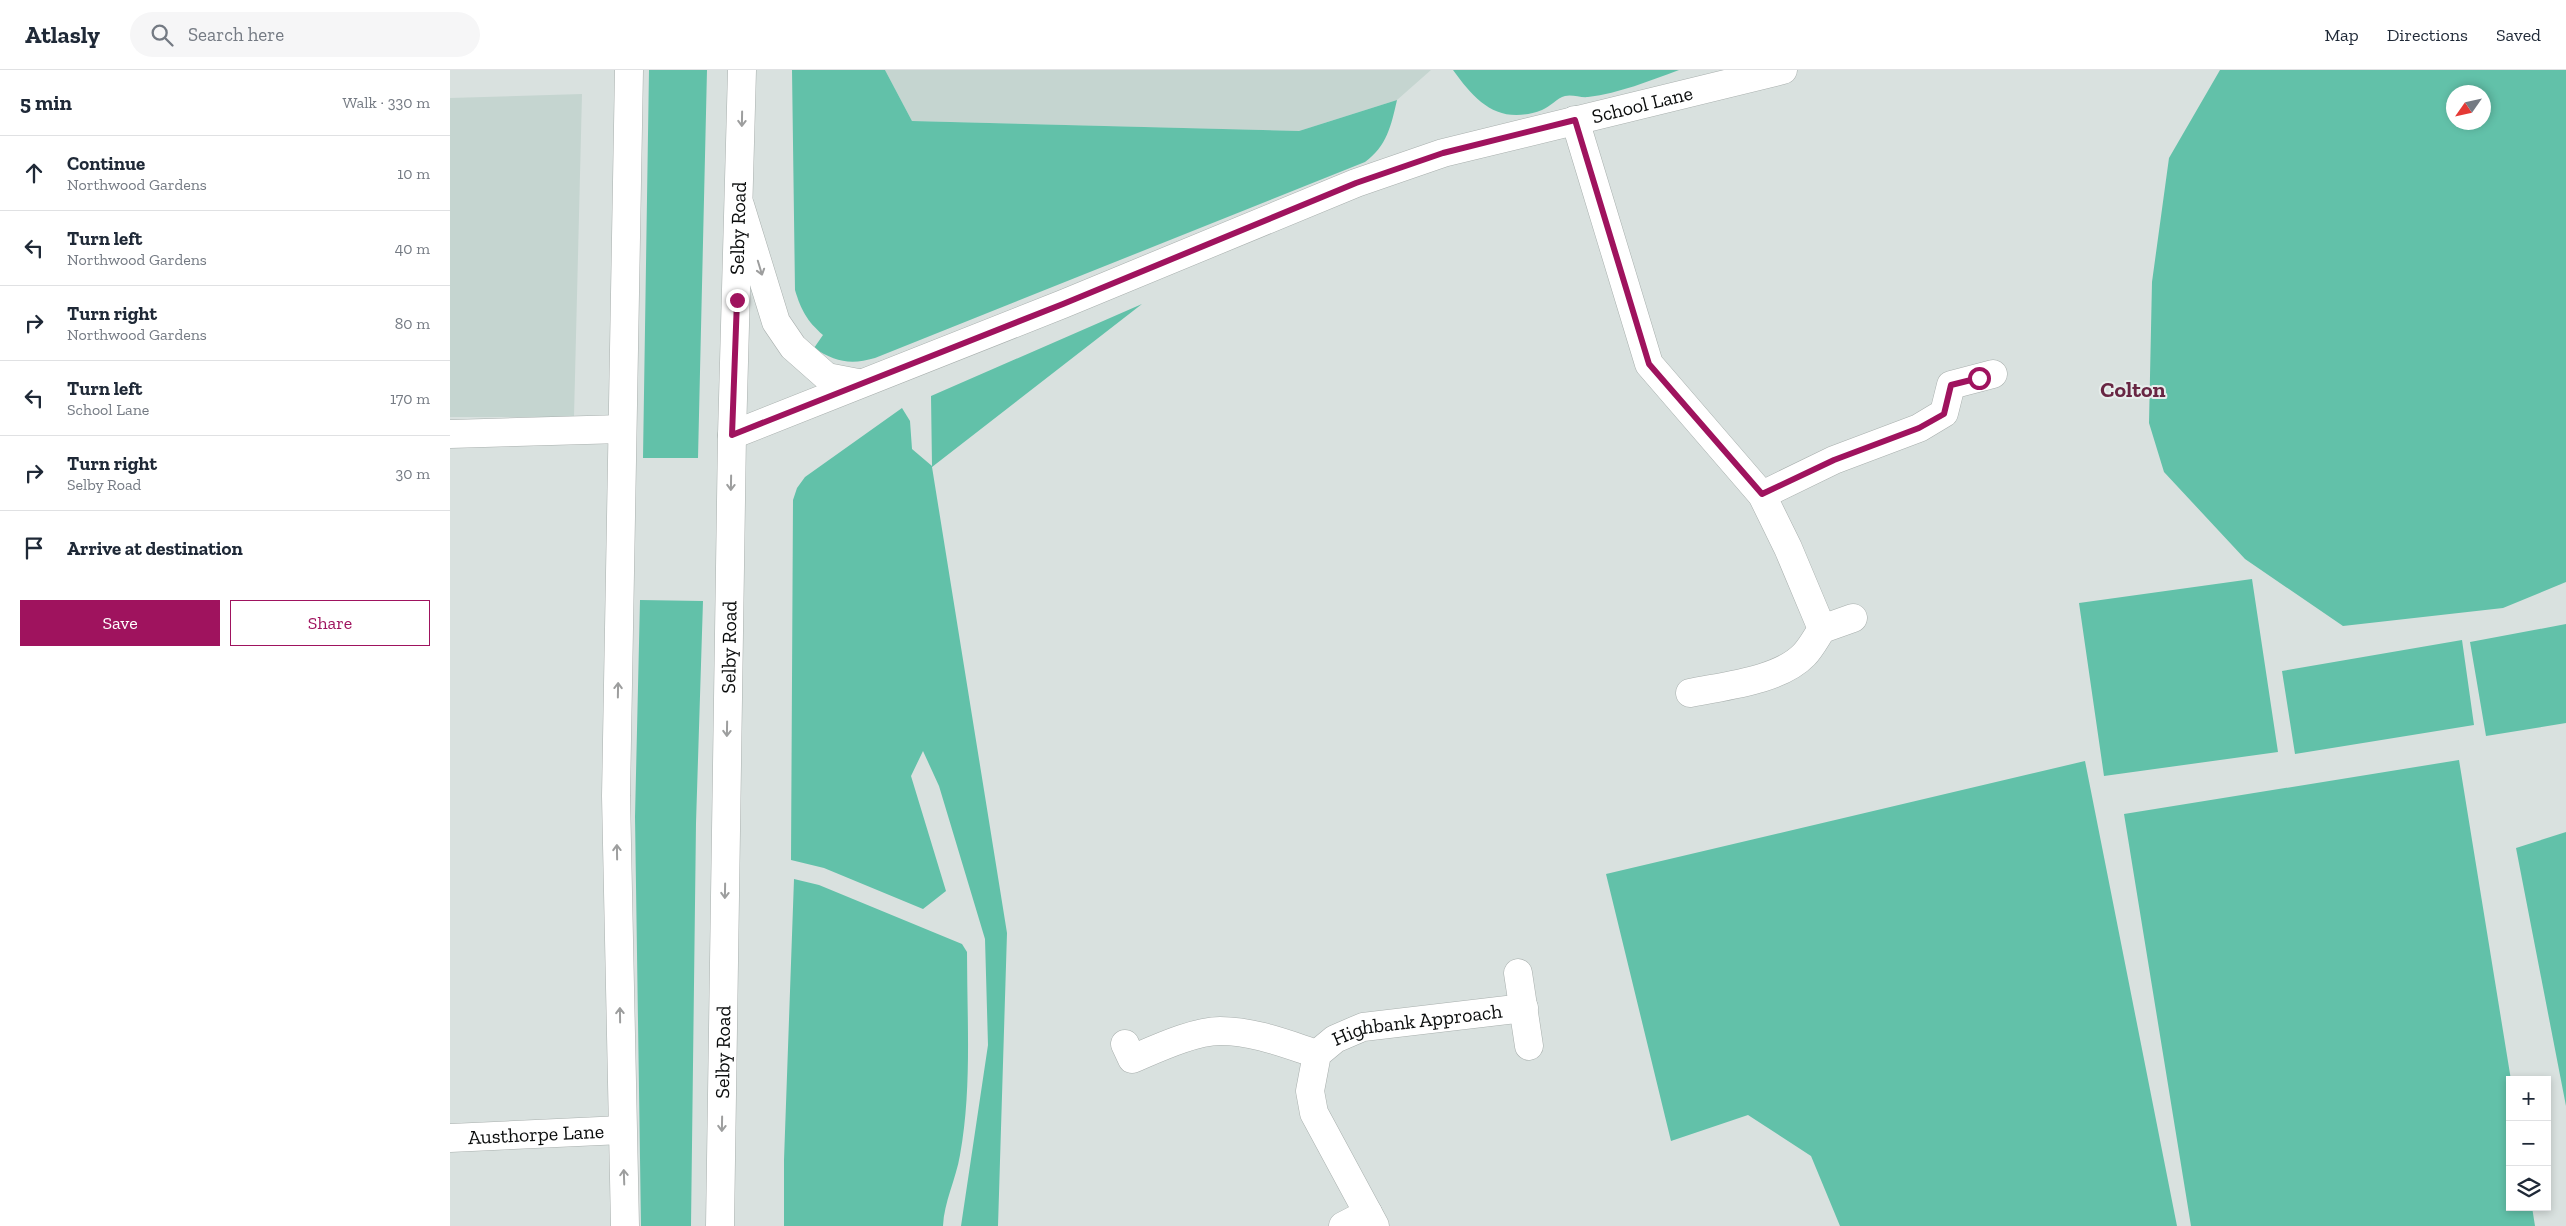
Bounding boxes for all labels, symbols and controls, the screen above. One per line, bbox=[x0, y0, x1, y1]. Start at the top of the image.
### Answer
search box bbox=[130, 12, 480, 57]
text: Atlasly bbox=[25, 20, 100, 49]
icon: search bbox=[148, 21, 176, 49]
text: Search here bbox=[188, 23, 284, 46]
text: Map bbox=[2324, 24, 2359, 46]
text: Directions bbox=[2387, 24, 2468, 46]
text: Saved bbox=[2496, 24, 2541, 46]
street label: School Lane bbox=[1589, 81, 1695, 128]
north arrow bbox=[2446, 85, 2491, 130]
text: 5 min bbox=[20, 90, 72, 115]
text: Walk · 330 m bbox=[342, 93, 430, 112]
one-way arrow bbox=[737, 110, 746, 126]
text: Continue bbox=[67, 152, 145, 175]
icon: ahead bbox=[20, 159, 48, 187]
text: 10 m bbox=[397, 164, 430, 183]
text: Northwood Gardens bbox=[67, 175, 207, 194]
street label: Selby Road bbox=[724, 181, 751, 275]
text: Turn left bbox=[67, 227, 142, 250]
icon: left bbox=[20, 234, 48, 262]
text: 40 m bbox=[395, 239, 430, 258]
text: Northwood Gardens bbox=[67, 250, 207, 269]
one-way arrow bbox=[755, 260, 765, 276]
route end bbox=[726, 289, 749, 312]
text: Turn right bbox=[67, 302, 157, 325]
icon: right bbox=[20, 309, 48, 337]
text: 80 m bbox=[395, 314, 430, 333]
text: Northwood Gardens bbox=[67, 325, 207, 344]
route start bbox=[1968, 367, 1991, 390]
district label: Colton bbox=[2100, 376, 2166, 403]
text: Turn left bbox=[67, 377, 142, 400]
icon: left bbox=[20, 384, 48, 412]
text: 170 m bbox=[390, 389, 430, 408]
text: School Lane bbox=[67, 400, 149, 419]
text: Turn right bbox=[67, 452, 157, 475]
icon: right bbox=[20, 459, 48, 487]
text: 30 m bbox=[396, 464, 430, 483]
text: Selby Road bbox=[67, 475, 141, 494]
one-way arrow bbox=[726, 475, 736, 491]
icon: arrive bbox=[20, 534, 48, 562]
text: Arrive at destination bbox=[67, 537, 243, 560]
button: Save bbox=[20, 600, 220, 646]
button: Share bbox=[230, 600, 430, 646]
street label: Selby Road bbox=[716, 600, 741, 694]
one-way arrow bbox=[613, 682, 623, 698]
one-way arrow bbox=[723, 720, 732, 736]
one-way arrow bbox=[613, 845, 622, 861]
one-way arrow bbox=[720, 882, 730, 899]
street label: Highbank Approach bbox=[1328, 999, 1504, 1051]
street label: Selby Road bbox=[710, 1005, 735, 1099]
one-way arrow bbox=[615, 1007, 625, 1024]
map controls bbox=[2506, 1076, 2551, 1211]
button: + bbox=[2506, 1076, 2551, 1121]
one-way arrow bbox=[717, 1115, 727, 1131]
street label: Austhorpe Lane bbox=[467, 1119, 605, 1149]
button: − bbox=[2506, 1121, 2551, 1166]
button: layers bbox=[2506, 1166, 2551, 1211]
one-way arrow bbox=[619, 1170, 629, 1186]

